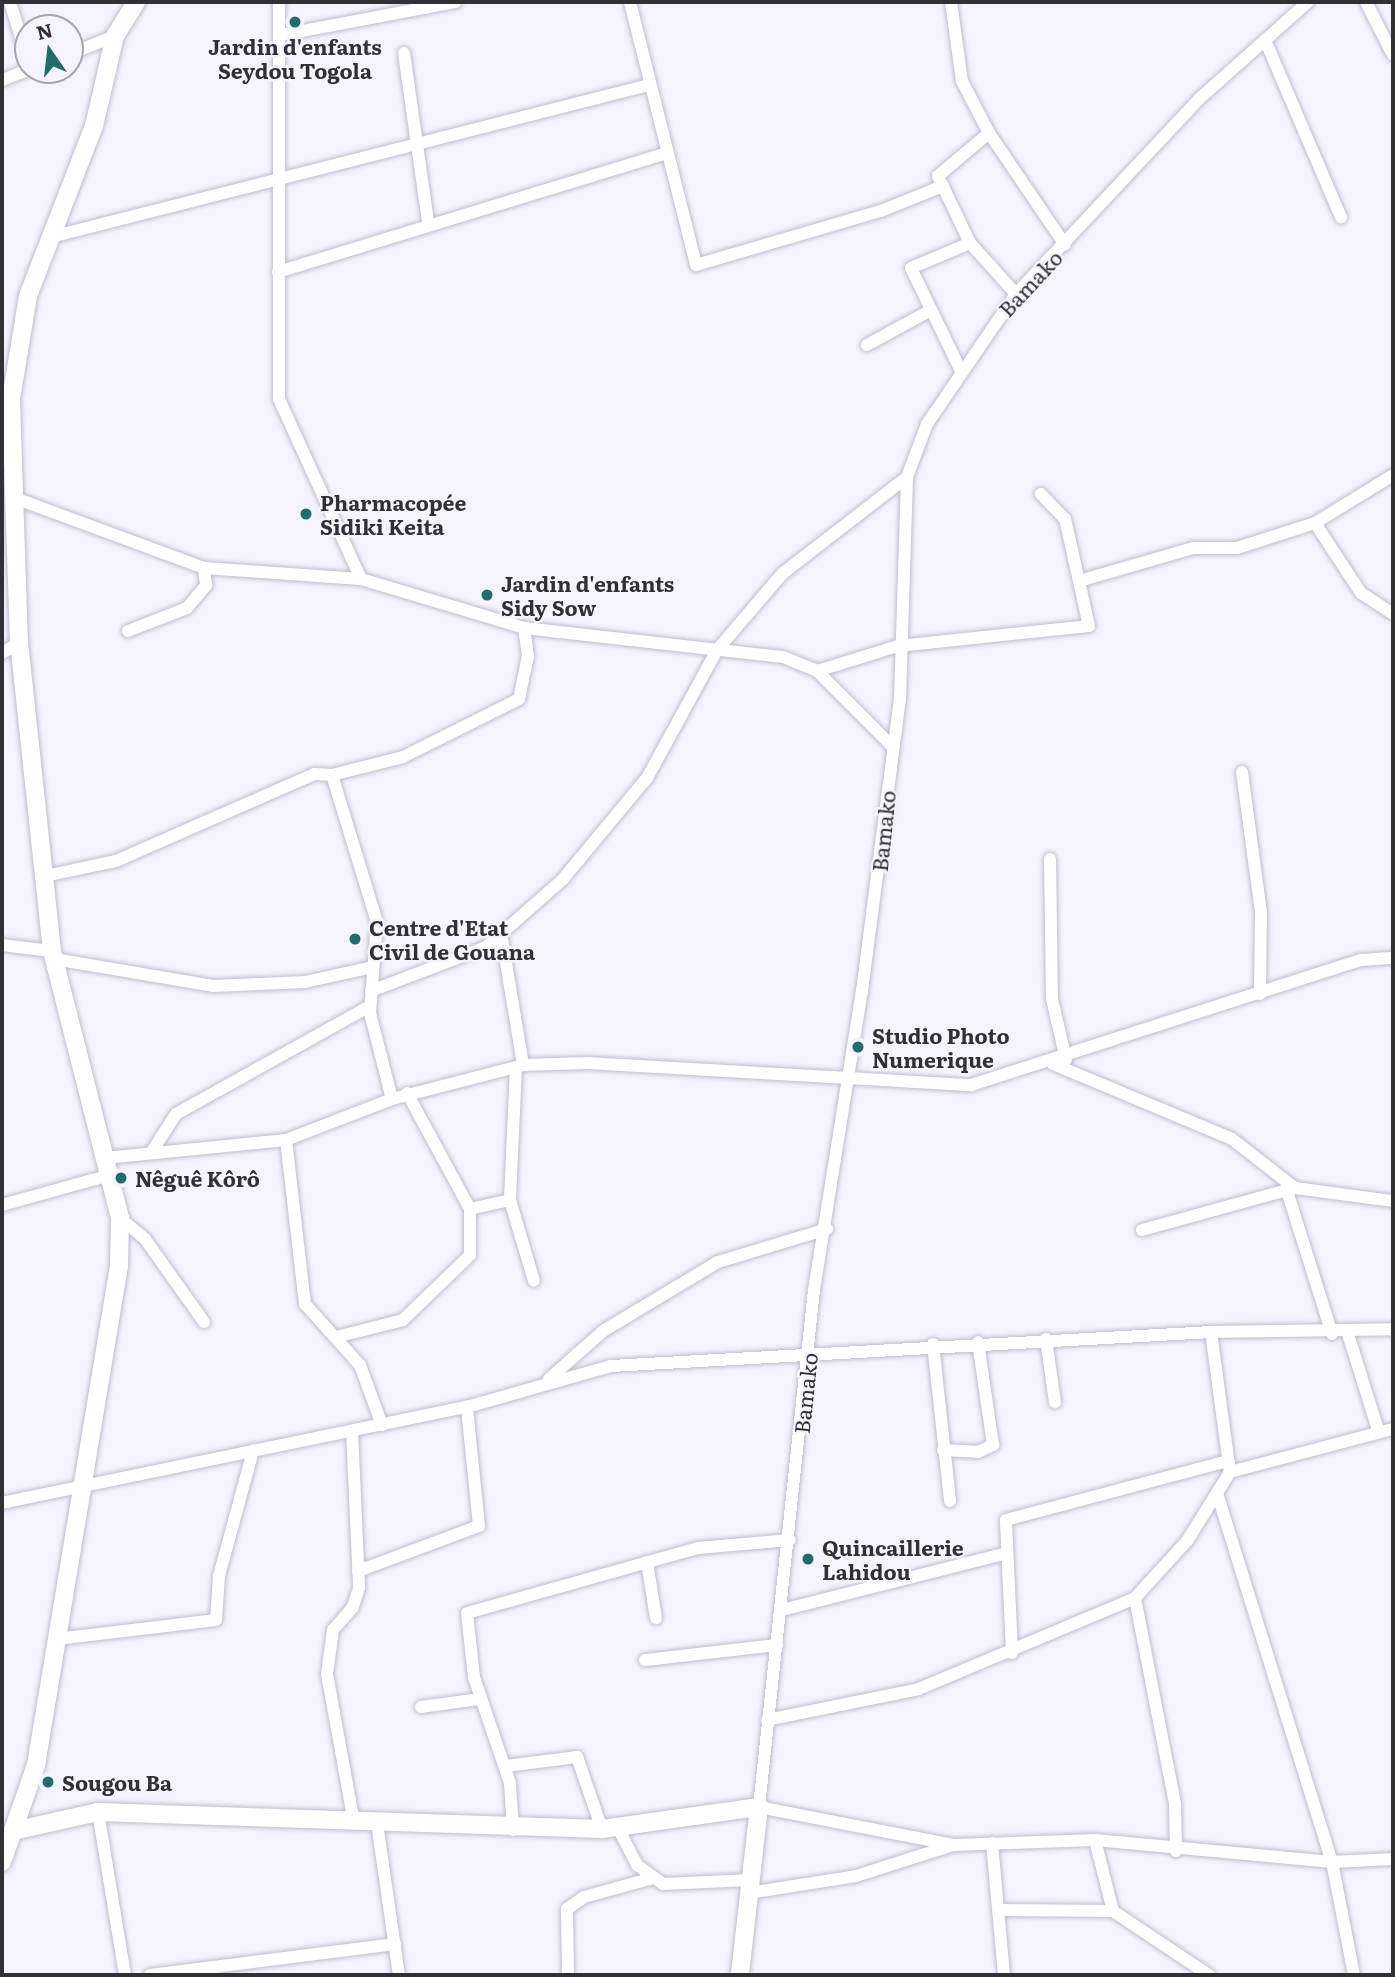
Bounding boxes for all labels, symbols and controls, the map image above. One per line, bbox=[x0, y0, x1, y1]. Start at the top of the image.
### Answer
north arrow bbox=[14, 14, 84, 84]
marker: Jardin d'enfants Seydou Togola bbox=[287, 14, 303, 30]
text: N bbox=[33, 15, 56, 46]
place label: Jardin d'enfants Seydou Togola bbox=[208, 33, 382, 83]
street label: Bamako bbox=[993, 245, 1067, 321]
place label: Pharmacopée Sidiki Keita bbox=[320, 489, 466, 539]
marker: Pharmacopée Sidiki Keita bbox=[298, 506, 314, 522]
place label: Jardin d'enfants Sidy Sow bbox=[501, 570, 674, 620]
marker: Jardin d'enfants Sidy Sow bbox=[479, 587, 495, 603]
street label: Bamako bbox=[866, 789, 900, 873]
place label: Centre d'Etat Civil de Gouana bbox=[369, 914, 535, 964]
marker: Centre d'Etat Civil de Gouana bbox=[347, 931, 363, 947]
place label: Studio Photo Numerique bbox=[872, 1022, 1009, 1072]
marker: Studio Photo Numerique bbox=[850, 1039, 866, 1055]
place label: Nêguê Kôrô bbox=[135, 1165, 260, 1191]
marker: Nêguê Kôrô bbox=[113, 1170, 129, 1186]
street label: Bamako bbox=[788, 1351, 822, 1435]
place label: Quincaillerie Lahidou bbox=[822, 1534, 964, 1584]
marker: Quincaillerie Lahidou bbox=[800, 1551, 816, 1567]
place label: Sougou Ba bbox=[62, 1769, 172, 1795]
marker: Sougou Ba bbox=[40, 1774, 56, 1790]

